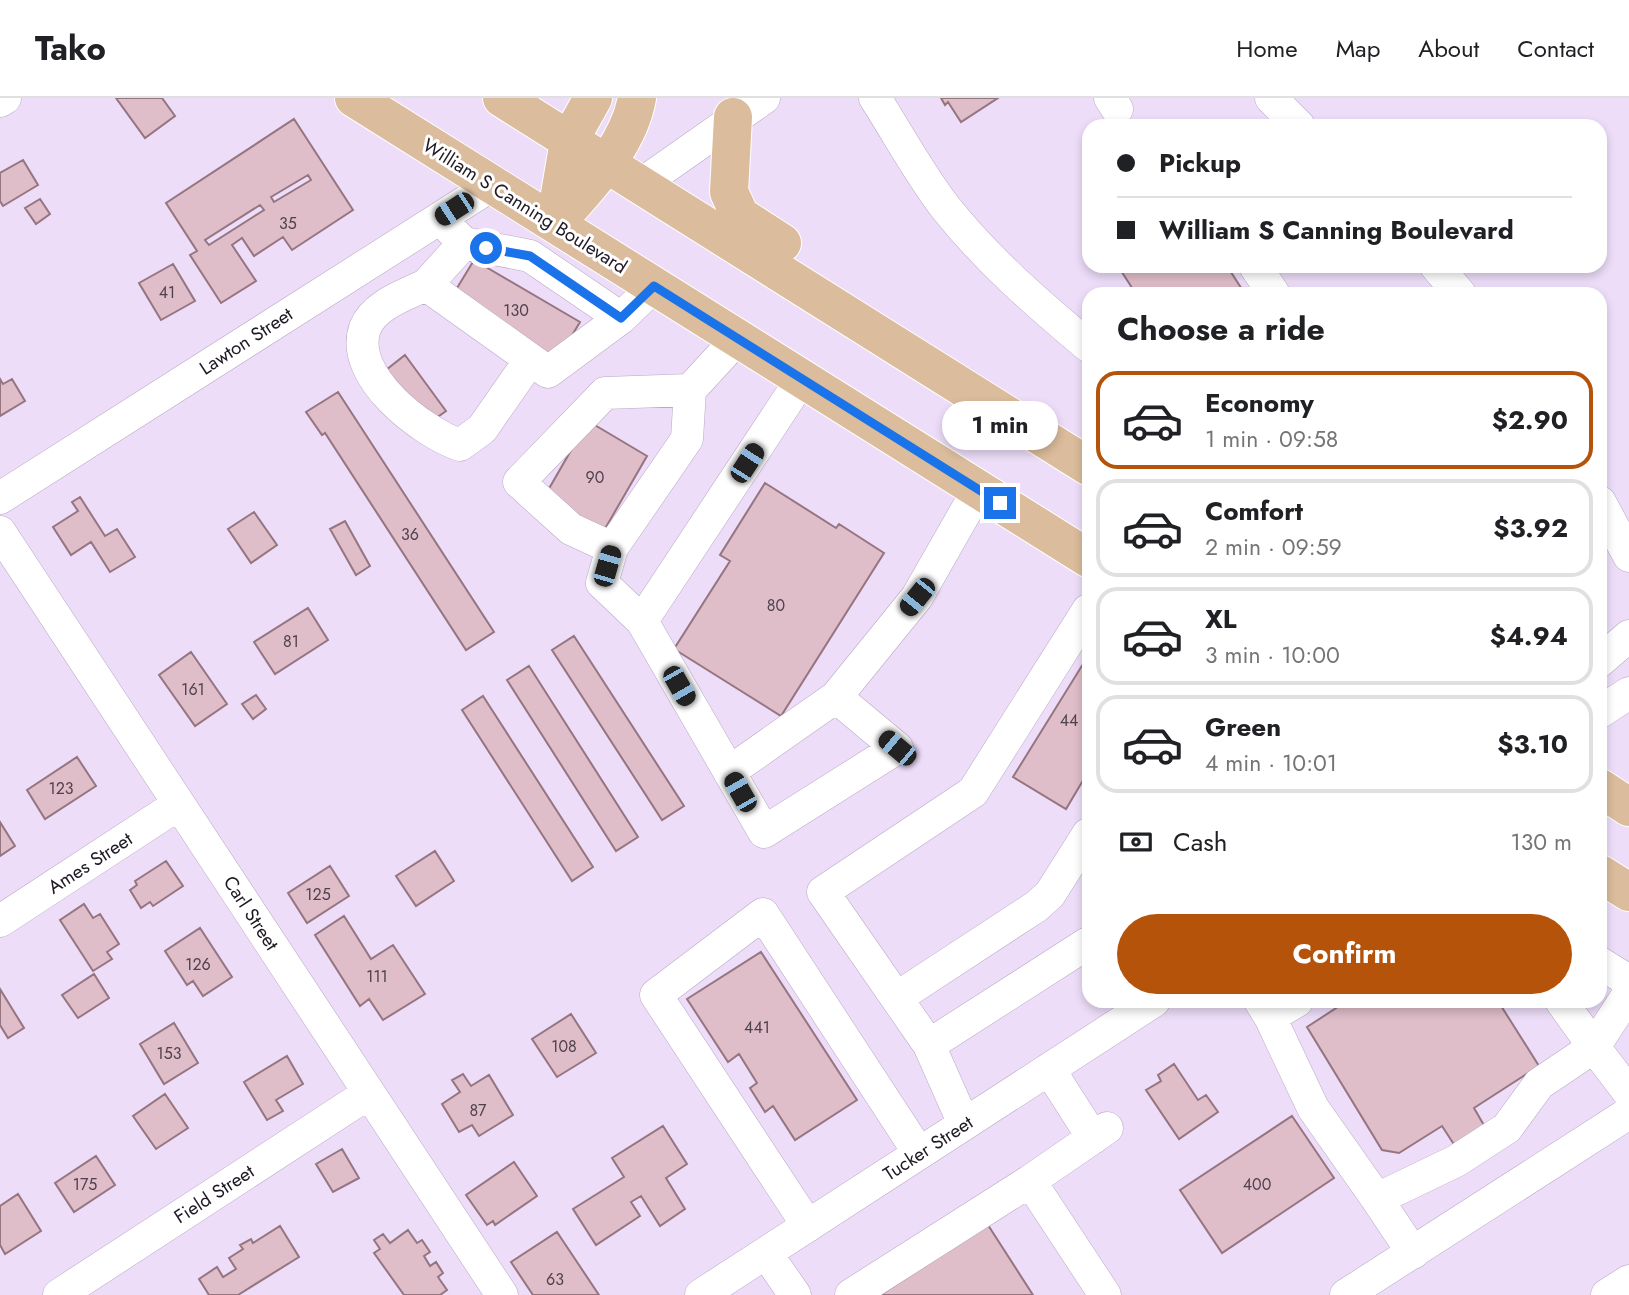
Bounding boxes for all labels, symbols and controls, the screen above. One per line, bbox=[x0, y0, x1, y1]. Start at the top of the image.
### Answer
text: Tako bbox=[35, 25, 106, 72]
text: Home bbox=[1236, 31, 1298, 66]
text: Map bbox=[1336, 31, 1380, 66]
text: About bbox=[1418, 31, 1479, 66]
text: Contact bbox=[1517, 31, 1594, 66]
street label: William S Canning Boulevard bbox=[418, 132, 632, 280]
text: Pickup bbox=[1159, 144, 1241, 182]
car bbox=[431, 189, 478, 229]
text: William S Canning Boulevard bbox=[1159, 211, 1514, 249]
house number: 35 bbox=[279, 212, 297, 235]
route start bbox=[470, 232, 502, 264]
house number: 41 bbox=[159, 281, 175, 304]
house number: 130 bbox=[503, 299, 529, 322]
street label: Lawton Street bbox=[194, 300, 298, 381]
text: Choose a ride bbox=[1117, 306, 1325, 352]
text: Economy bbox=[1205, 384, 1314, 422]
icon: car bbox=[1121, 389, 1184, 452]
text: $2.90 bbox=[1492, 401, 1568, 439]
callout: 1 min bbox=[942, 402, 1058, 450]
text: 1 min bbox=[971, 408, 1029, 442]
text: 1 min · 09:58 bbox=[1205, 422, 1338, 456]
car bbox=[727, 440, 768, 486]
house number: 90 bbox=[586, 466, 604, 489]
route end bbox=[984, 487, 1016, 519]
text: Comfort bbox=[1205, 492, 1303, 530]
icon: car bbox=[1121, 497, 1184, 560]
text: $3.92 bbox=[1493, 509, 1568, 547]
house number: 36 bbox=[401, 523, 419, 546]
text: 2 min · 09:59 bbox=[1205, 530, 1342, 564]
car bbox=[592, 543, 623, 589]
car bbox=[896, 574, 939, 620]
house number: 80 bbox=[767, 594, 785, 617]
text: XL bbox=[1205, 600, 1237, 638]
icon: car bbox=[1121, 605, 1184, 668]
text: $4.94 bbox=[1490, 617, 1568, 655]
house number: 81 bbox=[283, 630, 299, 653]
text: 3 min · 10:00 bbox=[1205, 638, 1340, 672]
car bbox=[660, 663, 699, 709]
house number: 161 bbox=[181, 678, 205, 701]
text: Green bbox=[1205, 708, 1281, 746]
house number: 44 bbox=[1060, 709, 1078, 732]
icon: car bbox=[1121, 713, 1184, 776]
text: $3.10 bbox=[1497, 725, 1568, 763]
car bbox=[875, 726, 920, 770]
text: 4 min · 10:01 bbox=[1205, 746, 1337, 780]
car bbox=[721, 769, 760, 815]
house number: 123 bbox=[48, 777, 74, 800]
icon: cash bbox=[1117, 823, 1155, 861]
text: Cash bbox=[1173, 823, 1227, 861]
street label: Ames Street bbox=[42, 825, 138, 900]
text: 130 m bbox=[1510, 825, 1572, 859]
street label: Carl Street bbox=[217, 870, 285, 956]
house number: 125 bbox=[305, 883, 331, 906]
button: Confirm bbox=[1117, 914, 1572, 994]
house number: 126 bbox=[185, 953, 211, 976]
house number: 111 bbox=[366, 965, 388, 988]
house number: 441 bbox=[744, 1016, 770, 1039]
house number: 108 bbox=[551, 1035, 577, 1058]
house number: 153 bbox=[157, 1042, 182, 1065]
house number: 87 bbox=[470, 1099, 487, 1122]
street label: Tucker Street bbox=[878, 1109, 978, 1187]
street label: Field Street bbox=[169, 1158, 260, 1230]
house number: 175 bbox=[73, 1173, 97, 1196]
house number: 400 bbox=[1243, 1173, 1271, 1196]
house number: 63 bbox=[546, 1268, 564, 1291]

